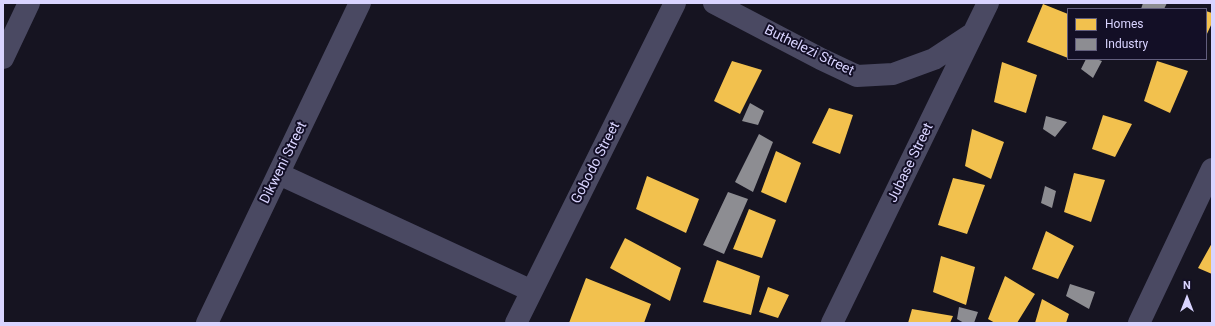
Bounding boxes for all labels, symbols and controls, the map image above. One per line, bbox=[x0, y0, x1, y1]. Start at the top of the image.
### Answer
legend bbox=[1067, 8, 1207, 60]
text: Homes bbox=[1105, 17, 1143, 31]
street label: Buthelezi Street bbox=[761, 22, 857, 80]
text: Industry bbox=[1105, 37, 1148, 51]
street label: Dikweni Street bbox=[257, 119, 311, 207]
street label: Gobodo Street bbox=[568, 119, 624, 207]
street label: Jubase Street bbox=[885, 121, 937, 205]
north arrow bbox=[1167, 278, 1207, 318]
text: N bbox=[1183, 279, 1191, 292]

